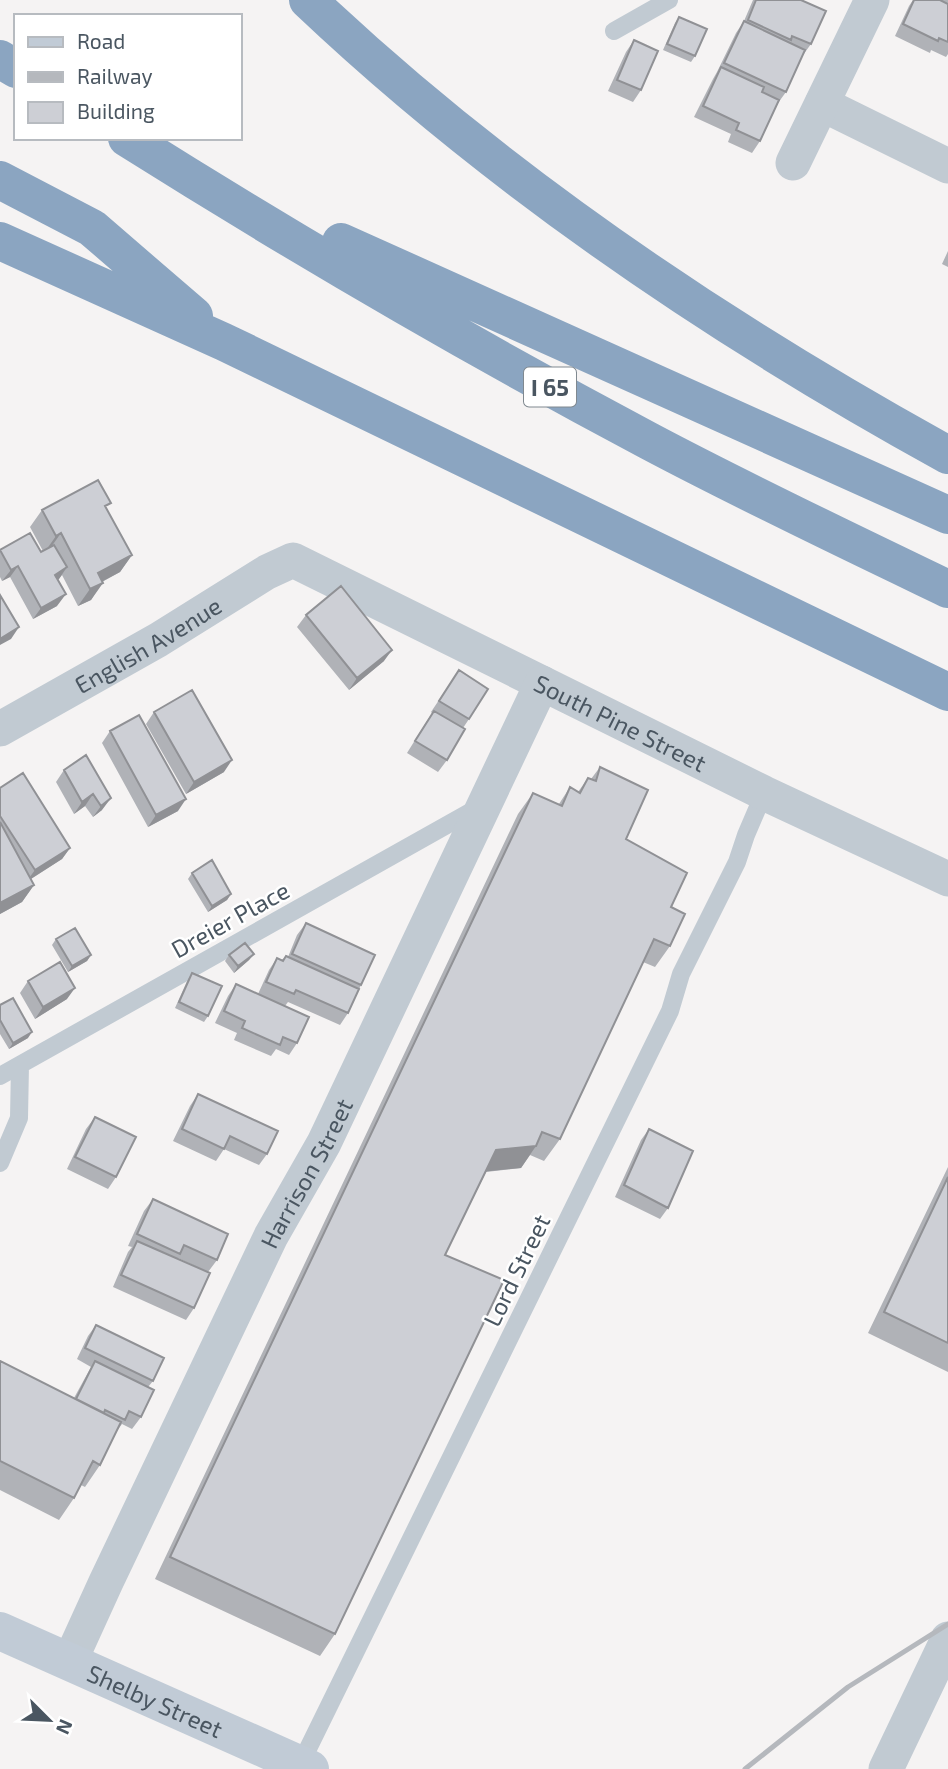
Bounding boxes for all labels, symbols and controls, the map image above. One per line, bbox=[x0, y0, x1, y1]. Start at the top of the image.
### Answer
legend bbox=[14, 14, 242, 140]
text: Road bbox=[77, 28, 125, 53]
text: Railway bbox=[77, 63, 153, 88]
text: Building bbox=[77, 98, 155, 123]
road number: I 65 bbox=[524, 368, 576, 406]
street label: English Avenue bbox=[69, 590, 226, 699]
street label: South Pine Street bbox=[530, 667, 711, 777]
street label: Dreier Place bbox=[166, 875, 294, 963]
street label: Harrison Street bbox=[253, 1093, 358, 1252]
street label: Lord Street bbox=[476, 1209, 556, 1331]
street label: Shelby Street bbox=[83, 1657, 228, 1743]
north arrow bbox=[14, 1685, 84, 1755]
text: N bbox=[52, 1716, 78, 1738]

